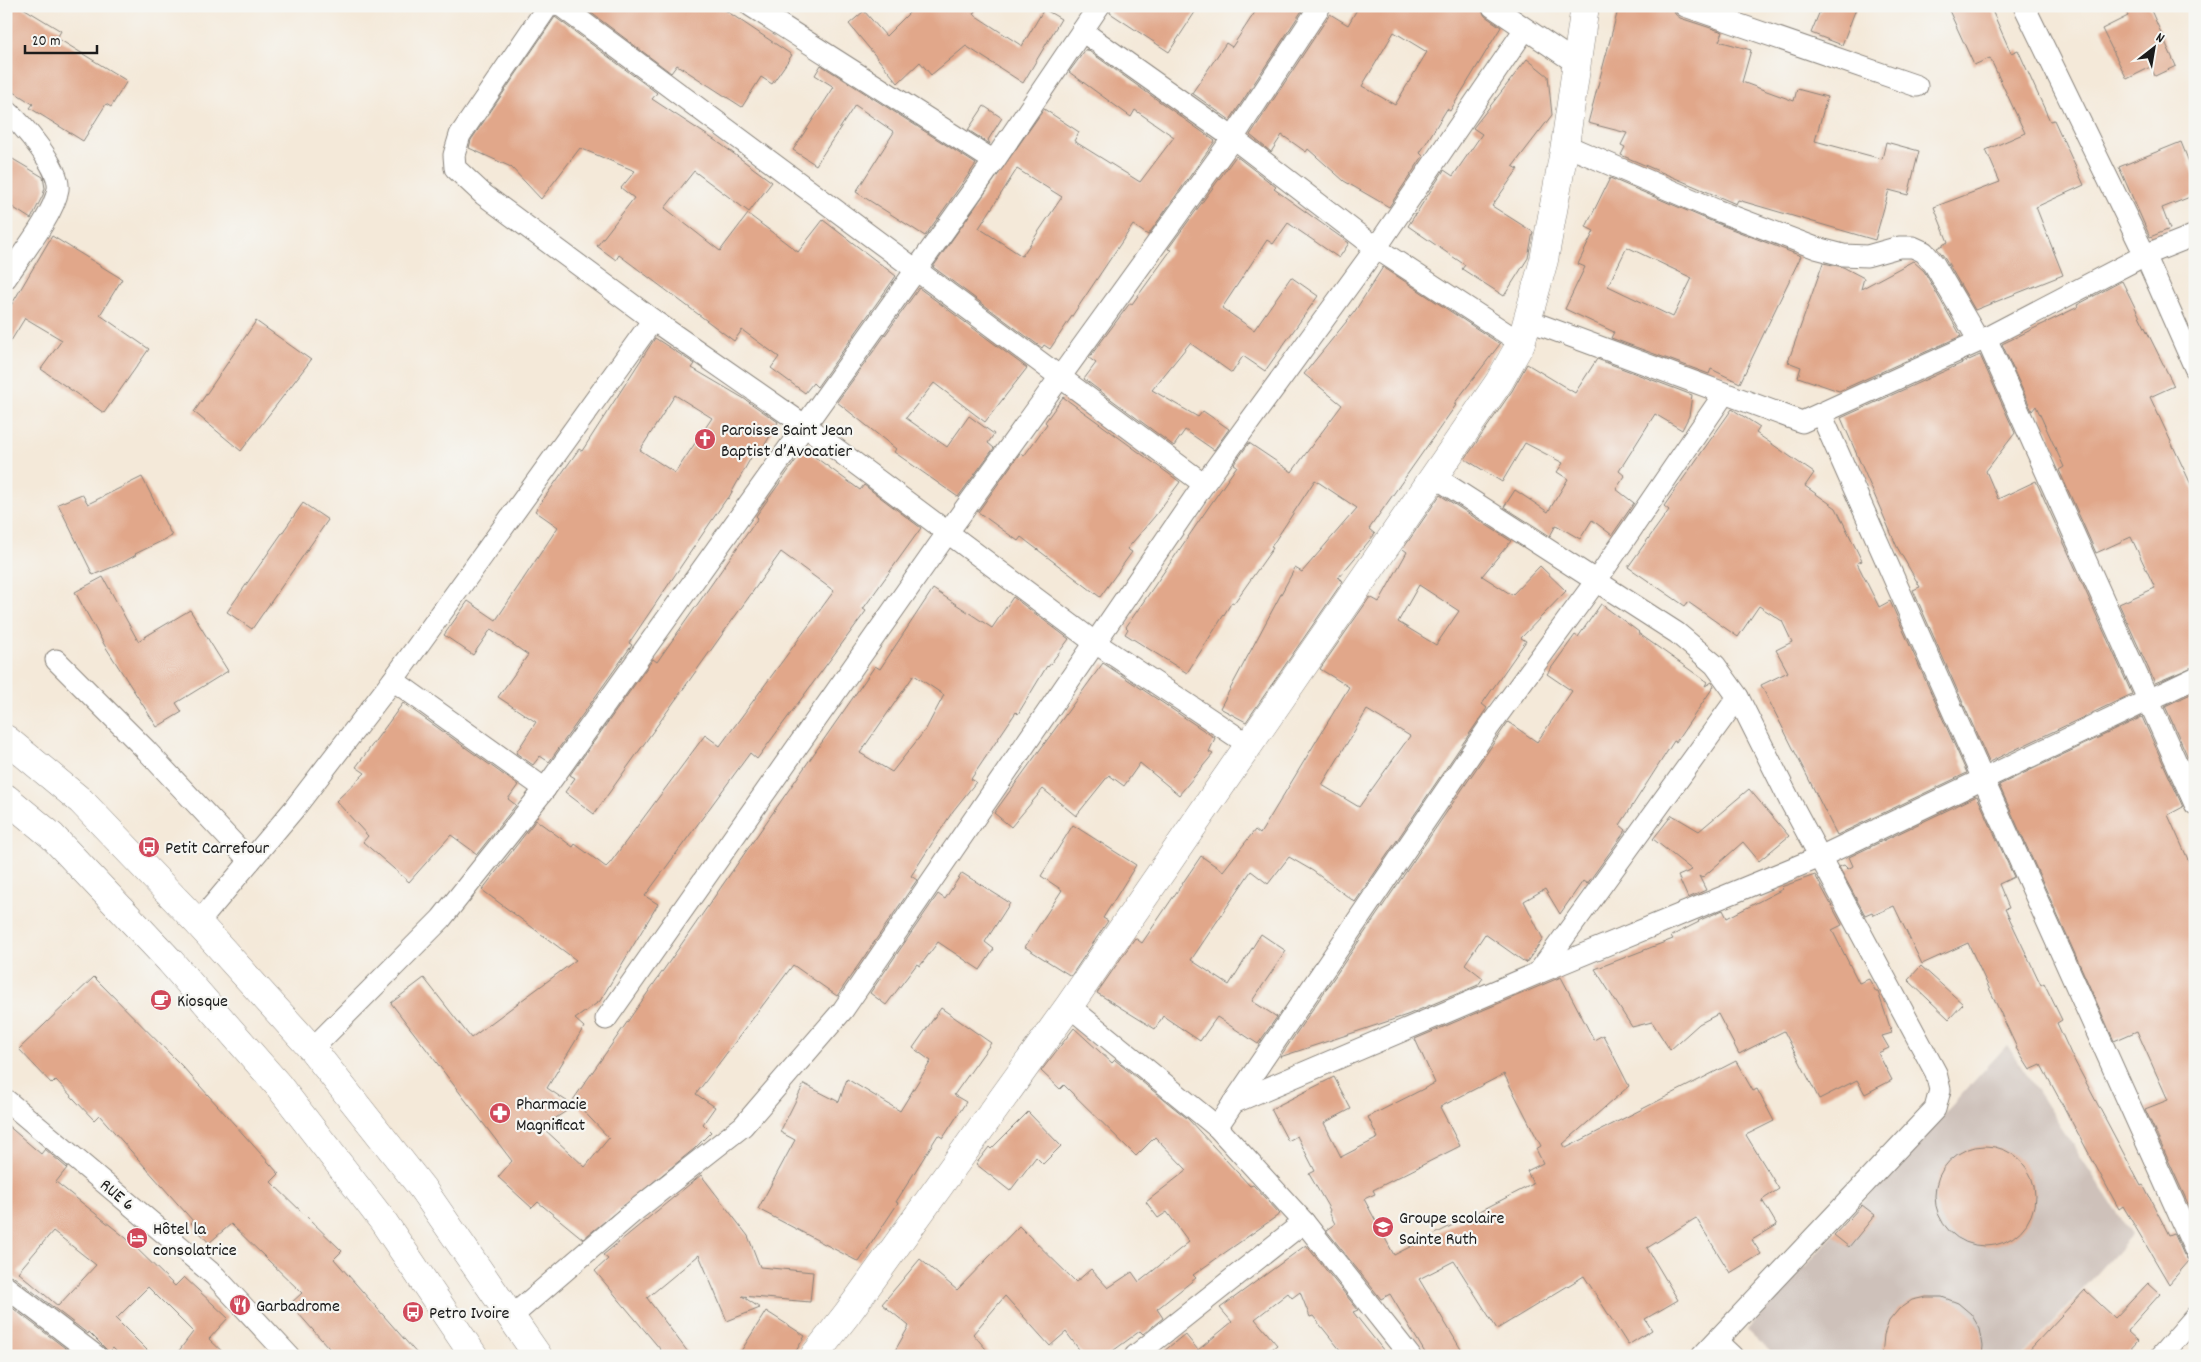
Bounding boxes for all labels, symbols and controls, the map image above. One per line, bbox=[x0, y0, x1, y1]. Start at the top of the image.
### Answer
scale bar bbox=[25, 22, 98, 54]
north arrow bbox=[2128, 22, 2178, 72]
text: N bbox=[2152, 28, 2168, 49]
text: 20 m bbox=[32, 31, 60, 53]
place label: Paroisse Saint Jean Baptist d’Avocatier bbox=[721, 419, 853, 465]
church icon: Paroisse Saint Jean Baptist d’Avocatier bbox=[693, 427, 717, 451]
bus stop icon: Petit Carrefour bbox=[137, 835, 161, 859]
place label: Petit Carrefour bbox=[165, 837, 270, 862]
cafe icon: Kiosque bbox=[149, 988, 173, 1012]
place label: Kiosque bbox=[177, 990, 228, 1015]
place label: Pharmacie Magnificat bbox=[516, 1093, 587, 1139]
pharmacy icon: Pharmacie Magnificat bbox=[488, 1101, 512, 1125]
street label: RUE 6 bbox=[94, 1174, 139, 1218]
place label: Groupe scolaire Sainte Ruth bbox=[1399, 1207, 1504, 1253]
school or university icon: Groupe scolaire Sainte Ruth bbox=[1371, 1215, 1395, 1239]
place label: Hôtel la consolatrice bbox=[153, 1218, 237, 1264]
hotel icon: Hôtel la consolatrice bbox=[125, 1226, 149, 1250]
restaurant icon: Garbadrome bbox=[228, 1293, 252, 1317]
place label: Garbadrome bbox=[256, 1295, 340, 1320]
bus stop icon: Petro Ivoire bbox=[401, 1300, 425, 1324]
place label: Petro Ivoire bbox=[429, 1302, 510, 1327]

